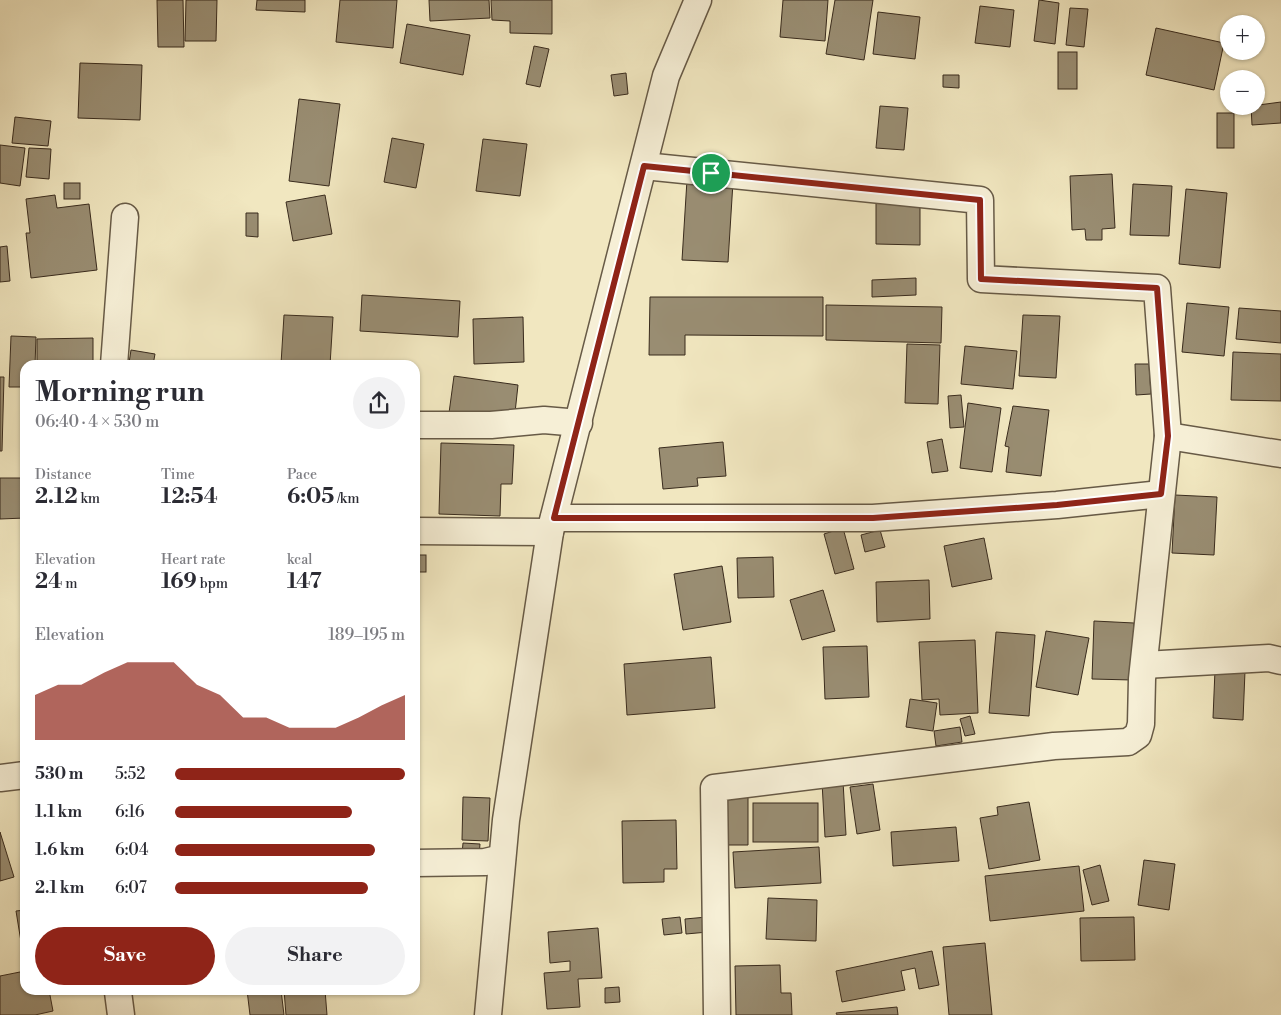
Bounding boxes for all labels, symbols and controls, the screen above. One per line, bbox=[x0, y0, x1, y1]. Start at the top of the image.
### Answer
map controls bbox=[1220, 15, 1265, 115]
button: + bbox=[1220, 15, 1265, 60]
button: − bbox=[1220, 70, 1265, 115]
pin bbox=[690, 152, 732, 194]
icon: arrive bbox=[697, 159, 725, 187]
text: Morning run bbox=[35, 375, 204, 410]
button: share bbox=[353, 377, 405, 429]
text: 06:40 · 4 × 530 m bbox=[35, 412, 159, 432]
text: Distance bbox=[35, 466, 92, 484]
text: Time bbox=[161, 466, 195, 484]
text: Pace bbox=[287, 466, 317, 484]
text: 2.12 bbox=[35, 484, 78, 510]
text: 12:54 bbox=[161, 484, 218, 510]
text: 6:05 bbox=[287, 484, 334, 510]
text: km bbox=[78, 490, 100, 508]
text: /km bbox=[334, 490, 359, 508]
text: Elevation bbox=[35, 551, 96, 569]
text: Heart rate bbox=[161, 551, 226, 569]
text: kcal bbox=[287, 551, 312, 569]
text: 24 bbox=[35, 569, 62, 595]
text: 169 bbox=[161, 569, 197, 595]
text: 147 bbox=[287, 569, 322, 595]
text: m bbox=[62, 575, 78, 593]
text: bpm bbox=[197, 575, 228, 593]
text: Elevation bbox=[35, 625, 104, 645]
text: 189–195 m bbox=[328, 625, 405, 645]
text: 530 m bbox=[35, 764, 83, 784]
text: 5:52 bbox=[115, 764, 145, 784]
text: 1.1 km bbox=[35, 802, 82, 822]
text: 6:16 bbox=[115, 802, 144, 822]
text: 1.6 km bbox=[35, 840, 84, 860]
text: 6:04 bbox=[115, 840, 148, 860]
text: 2.1 km bbox=[35, 878, 84, 898]
text: 6:07 bbox=[115, 878, 147, 898]
button: Save bbox=[35, 927, 215, 985]
button: Share bbox=[225, 927, 405, 985]

